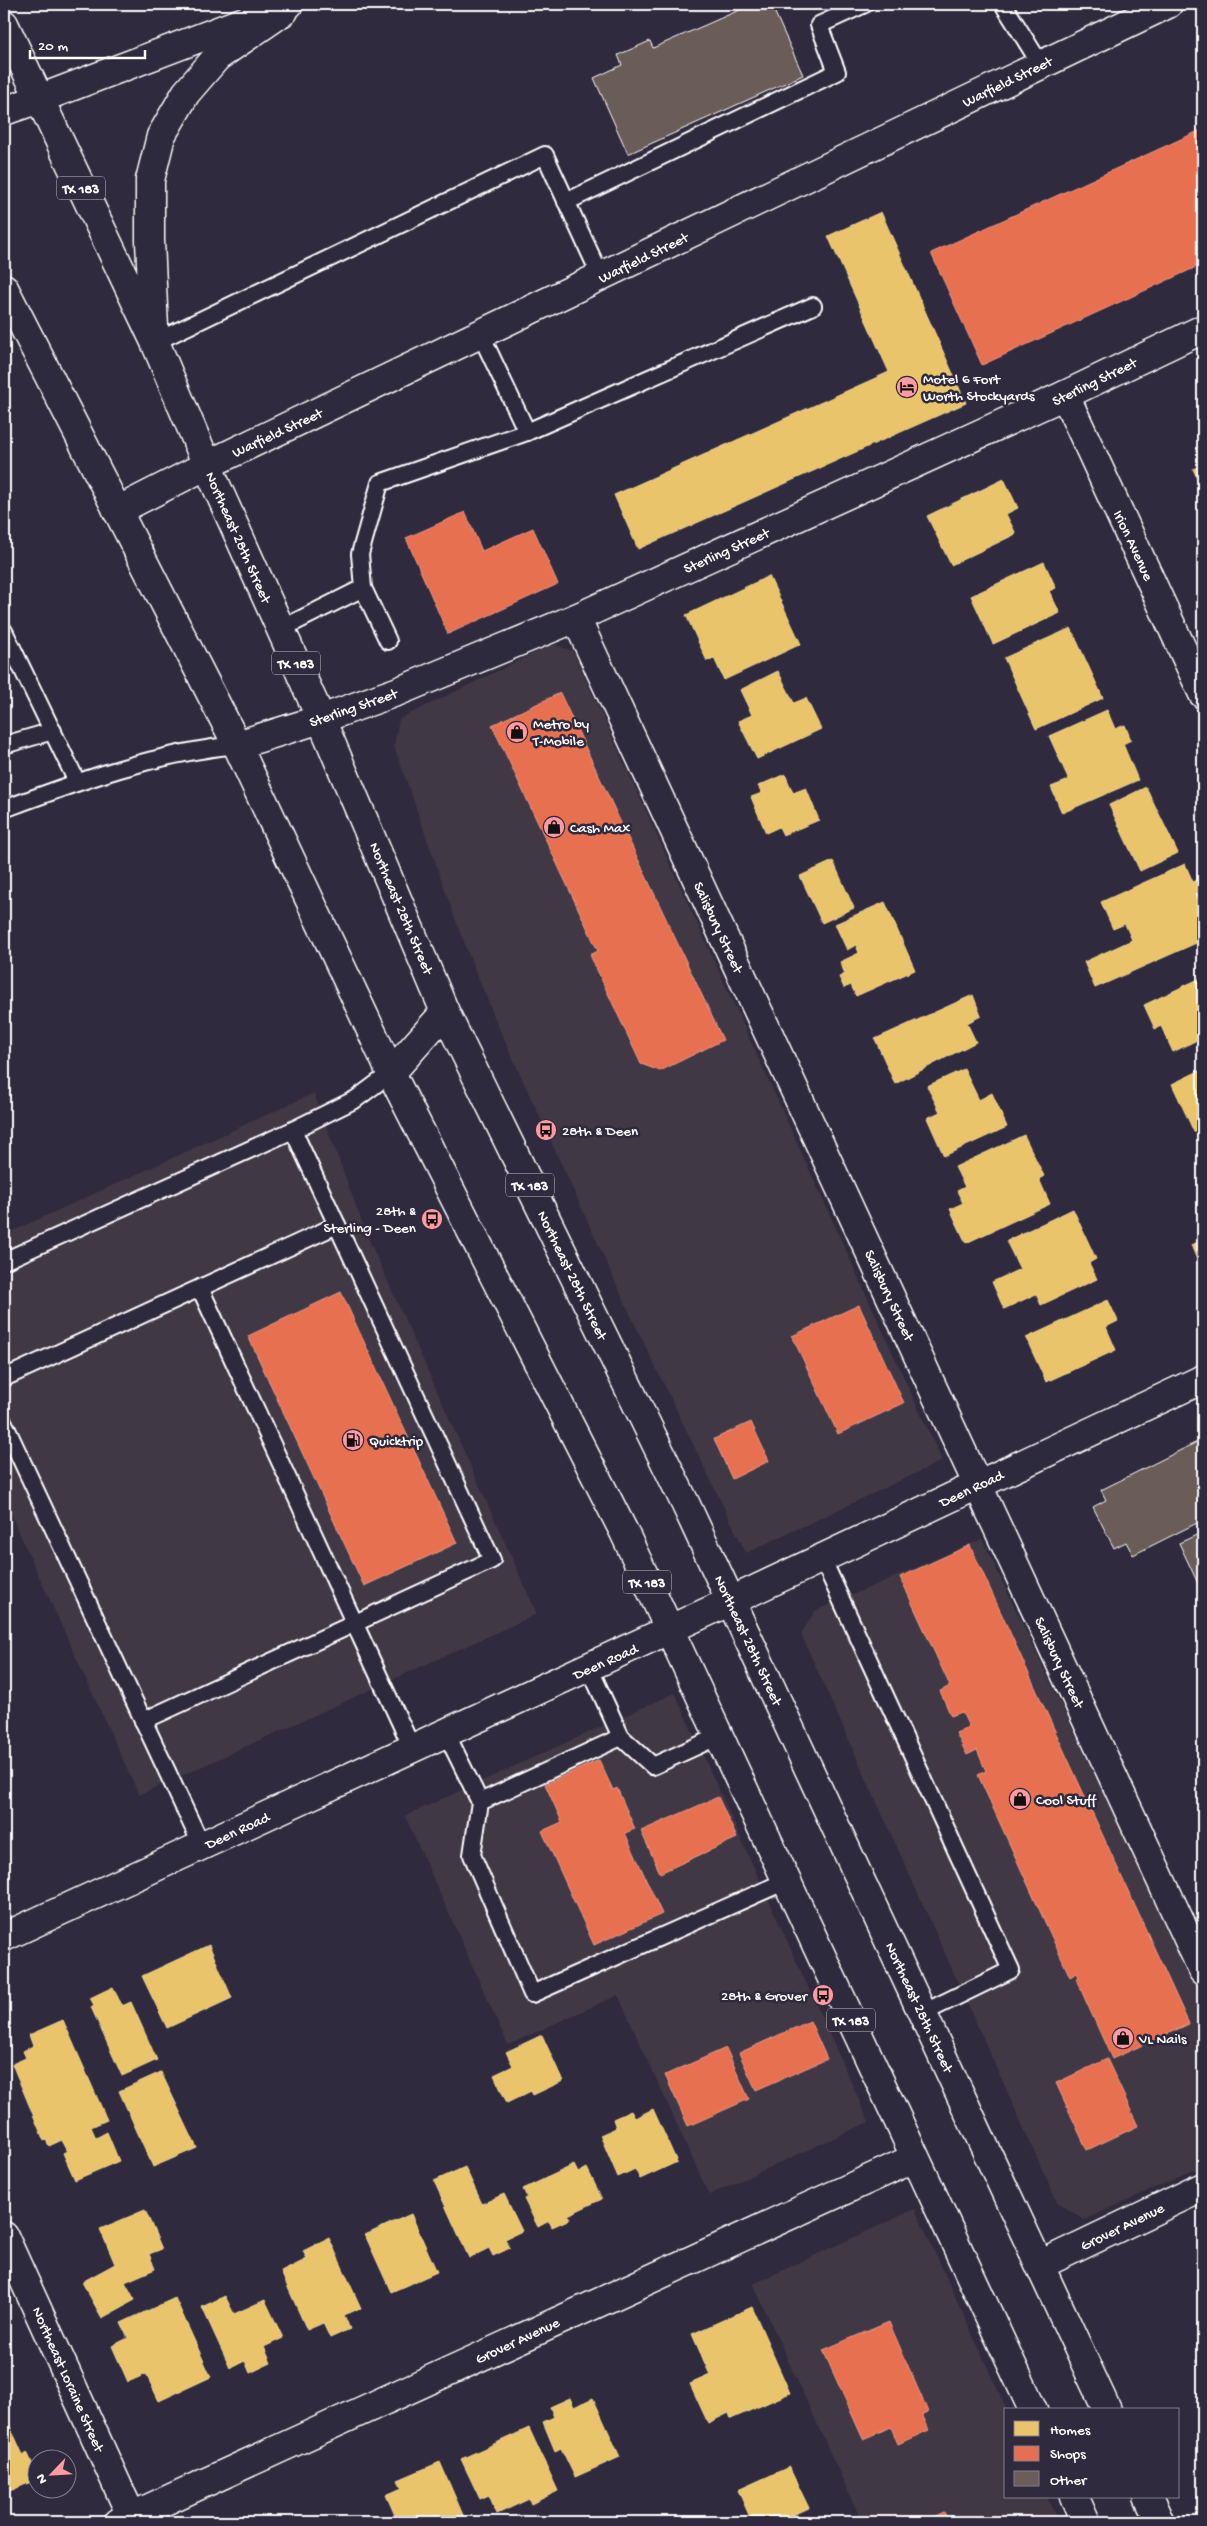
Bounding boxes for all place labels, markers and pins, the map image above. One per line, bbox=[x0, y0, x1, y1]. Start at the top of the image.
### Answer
place label: Motel 6 Fort Worth Stockyards bbox=[923, 371, 1035, 406]
hotel icon: Motel 6 Fort Worth Stockyards bbox=[895, 375, 919, 399]
place label: Metro by T-Mobile bbox=[532, 716, 590, 751]
shop icon: Metro by T-Mobile bbox=[505, 720, 529, 744]
shop icon: Cash Max bbox=[542, 815, 566, 839]
place label: Cash Max bbox=[570, 820, 630, 838]
bus stop icon: 28th & Deen bbox=[534, 1118, 558, 1142]
place label: 28th & Deen bbox=[562, 1123, 638, 1141]
place label: 28th & Sterling - Deen bbox=[323, 1203, 416, 1238]
bus stop icon: 28th & Sterling - Deen bbox=[420, 1207, 444, 1231]
fuel station icon: Quicktrip bbox=[341, 1428, 365, 1452]
place label: Quicktrip bbox=[369, 1433, 424, 1451]
shop icon: Cool Stuff bbox=[1008, 1787, 1032, 1811]
place label: Cool Stuff bbox=[1036, 1792, 1097, 1810]
bus stop icon: 28th & Grover bbox=[811, 1983, 835, 2007]
place label: 28th & Grover bbox=[721, 1988, 809, 2006]
shop icon: VL Nails bbox=[1111, 2026, 1135, 2050]
place label: VL Nails bbox=[1138, 2031, 1187, 2049]

